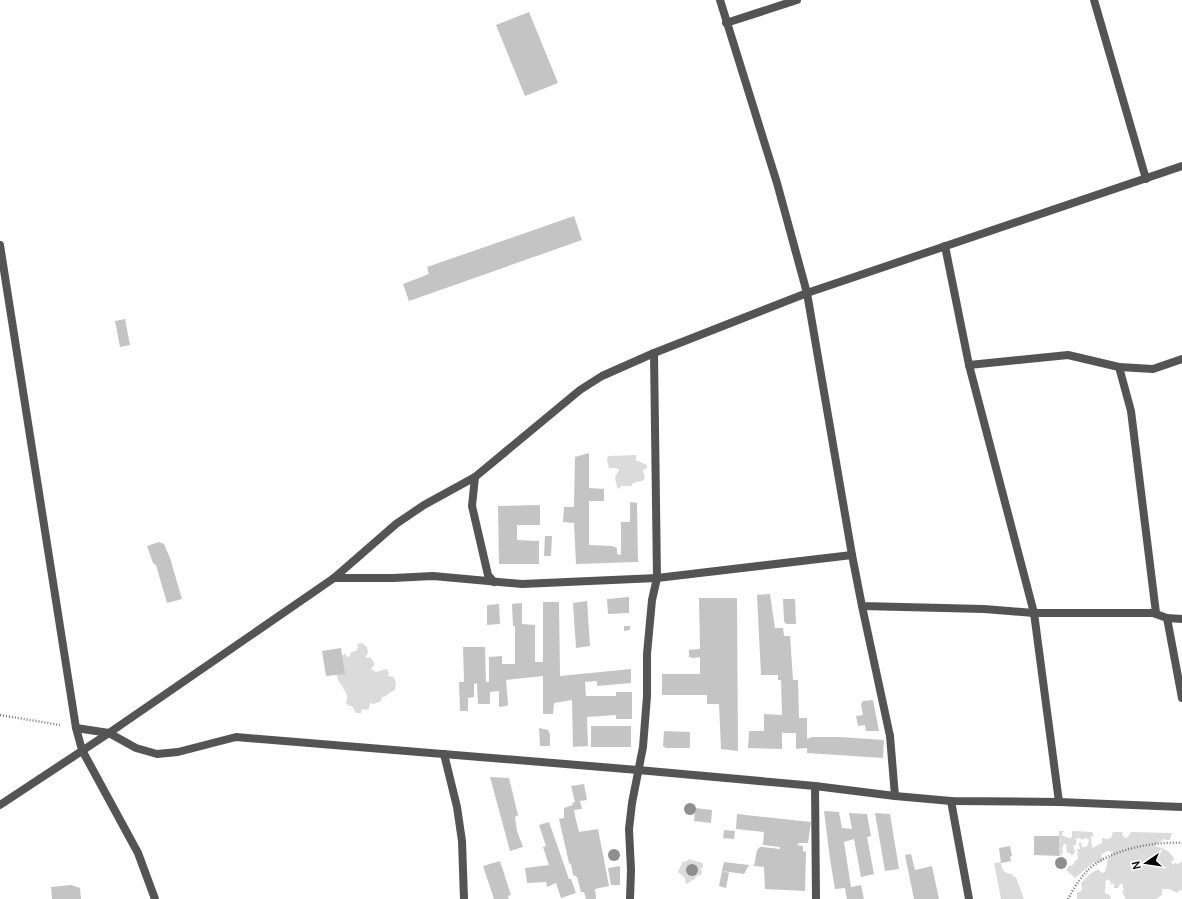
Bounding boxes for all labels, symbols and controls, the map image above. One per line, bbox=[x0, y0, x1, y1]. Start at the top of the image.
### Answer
north arrow bbox=[1126, 843, 1166, 883]
text: N bbox=[1128, 860, 1144, 871]

